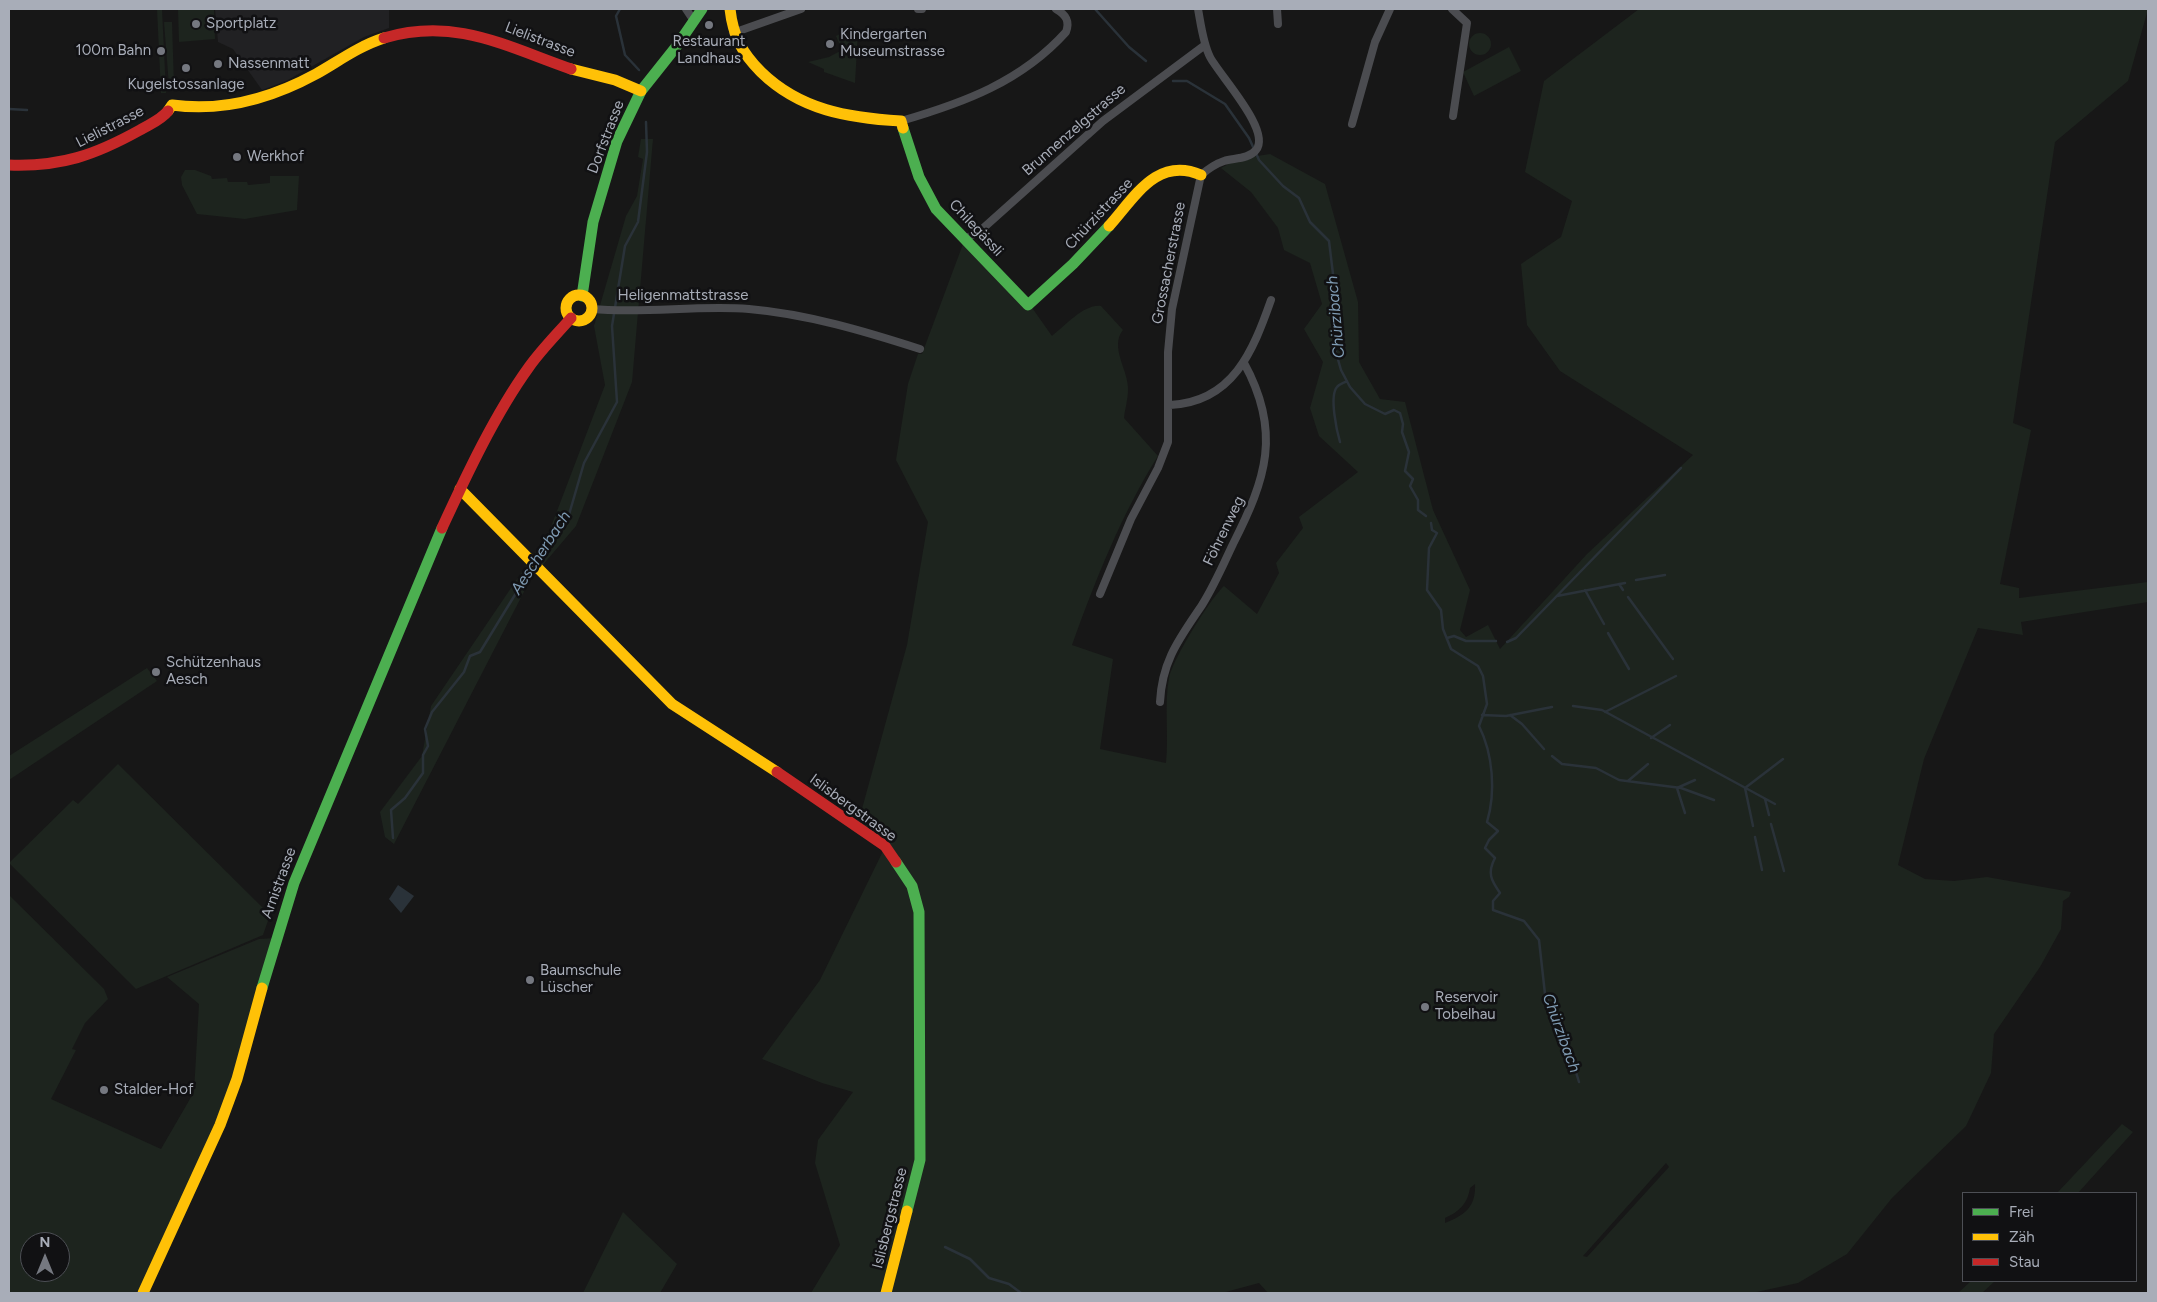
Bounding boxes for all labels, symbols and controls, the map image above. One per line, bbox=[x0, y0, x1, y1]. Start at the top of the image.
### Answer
place label: Sportplatz bbox=[206, 15, 276, 33]
marker: Sportplatz bbox=[190, 18, 202, 30]
street label: Lielistrasse bbox=[502, 18, 578, 62]
marker: Restaurant Landhaus bbox=[703, 19, 715, 31]
place label: Kindergarten Museumstrasse bbox=[840, 26, 945, 61]
place label: Restaurant Landhaus bbox=[673, 33, 745, 68]
marker: Kindergarten Museumstrasse bbox=[824, 38, 836, 50]
place label: 100m Bahn bbox=[76, 42, 151, 60]
marker: 100m Bahn bbox=[155, 45, 167, 57]
place label: Nassenmatt bbox=[228, 55, 310, 73]
marker: Nassenmatt bbox=[212, 58, 224, 70]
marker: Kugelstossanlage bbox=[180, 62, 192, 74]
place label: Kugelstossanlage bbox=[127, 76, 245, 94]
street label: Brunnenzelgstrasse bbox=[1019, 80, 1129, 180]
street label: Dorfstrasse bbox=[584, 98, 628, 176]
street label: Lielistrasse bbox=[73, 102, 147, 152]
place label: Werkhof bbox=[247, 148, 304, 166]
marker: Werkhof bbox=[231, 151, 243, 163]
street label: Chürzistrasse bbox=[1061, 175, 1137, 253]
street label: Chilegässli bbox=[945, 196, 1007, 260]
street label: Grossacherstrasse bbox=[1148, 200, 1190, 326]
water label: Chürzibach bbox=[1323, 275, 1349, 359]
street label: Heligenmattstrasse bbox=[618, 287, 748, 305]
street label: Föhrenweg bbox=[1199, 493, 1249, 569]
water label: Aescherbach bbox=[507, 508, 575, 598]
place label: Schützenhaus Aesch bbox=[166, 654, 261, 689]
marker: Schützenhaus Aesch bbox=[150, 666, 162, 678]
street label: Islisbergstrasse bbox=[806, 770, 900, 846]
street label: Arnistrasse bbox=[258, 845, 300, 921]
place label: Baumschule Lüscher bbox=[540, 962, 621, 997]
marker: Baumschule Lüscher bbox=[524, 974, 536, 986]
place label: Reservoir Tobelhau bbox=[1435, 989, 1498, 1024]
water label: Chürzibach bbox=[1538, 991, 1584, 1075]
marker: Reservoir Tobelhau bbox=[1419, 1001, 1431, 1013]
place label: Stalder-Hof bbox=[114, 1081, 194, 1099]
marker: Stalder-Hof bbox=[98, 1084, 110, 1096]
street label: Islisbergstrasse bbox=[869, 1166, 911, 1270]
legend bbox=[1962, 1192, 2137, 1282]
text: Frei bbox=[2009, 1203, 2034, 1221]
text: Zäh bbox=[2009, 1228, 2035, 1246]
north arrow bbox=[20, 1232, 70, 1282]
text: N bbox=[40, 1234, 50, 1251]
text: Stau bbox=[2009, 1253, 2040, 1271]

